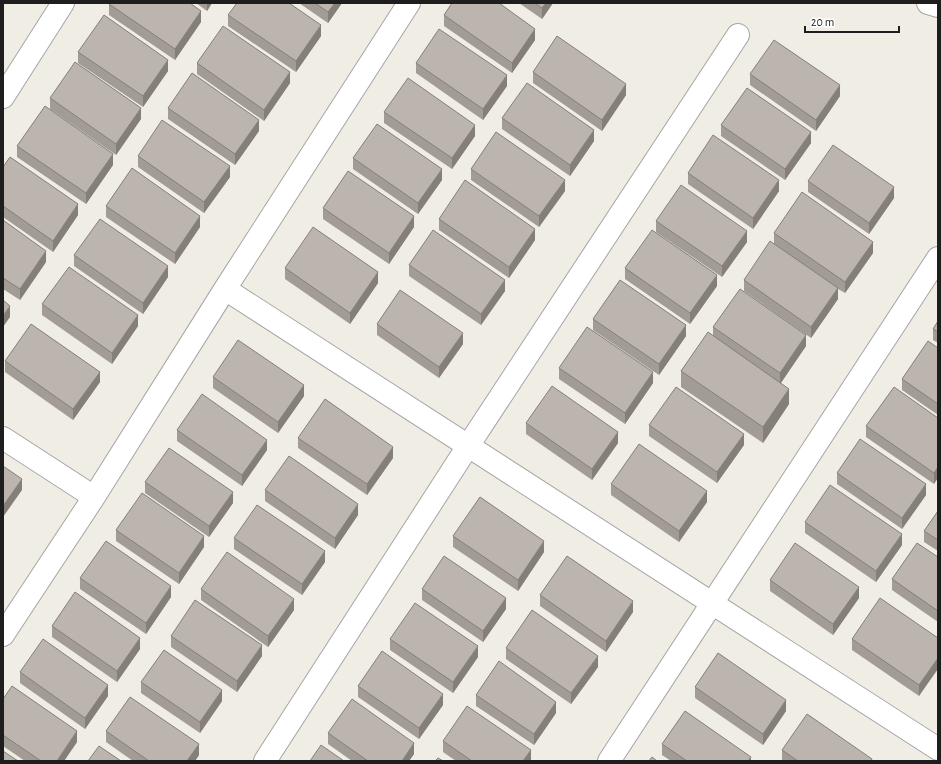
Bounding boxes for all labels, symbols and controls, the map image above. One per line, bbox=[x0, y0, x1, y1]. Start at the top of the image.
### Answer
scale bar bbox=[805, 8, 899, 34]
text: 20 m bbox=[811, 16, 834, 28]

